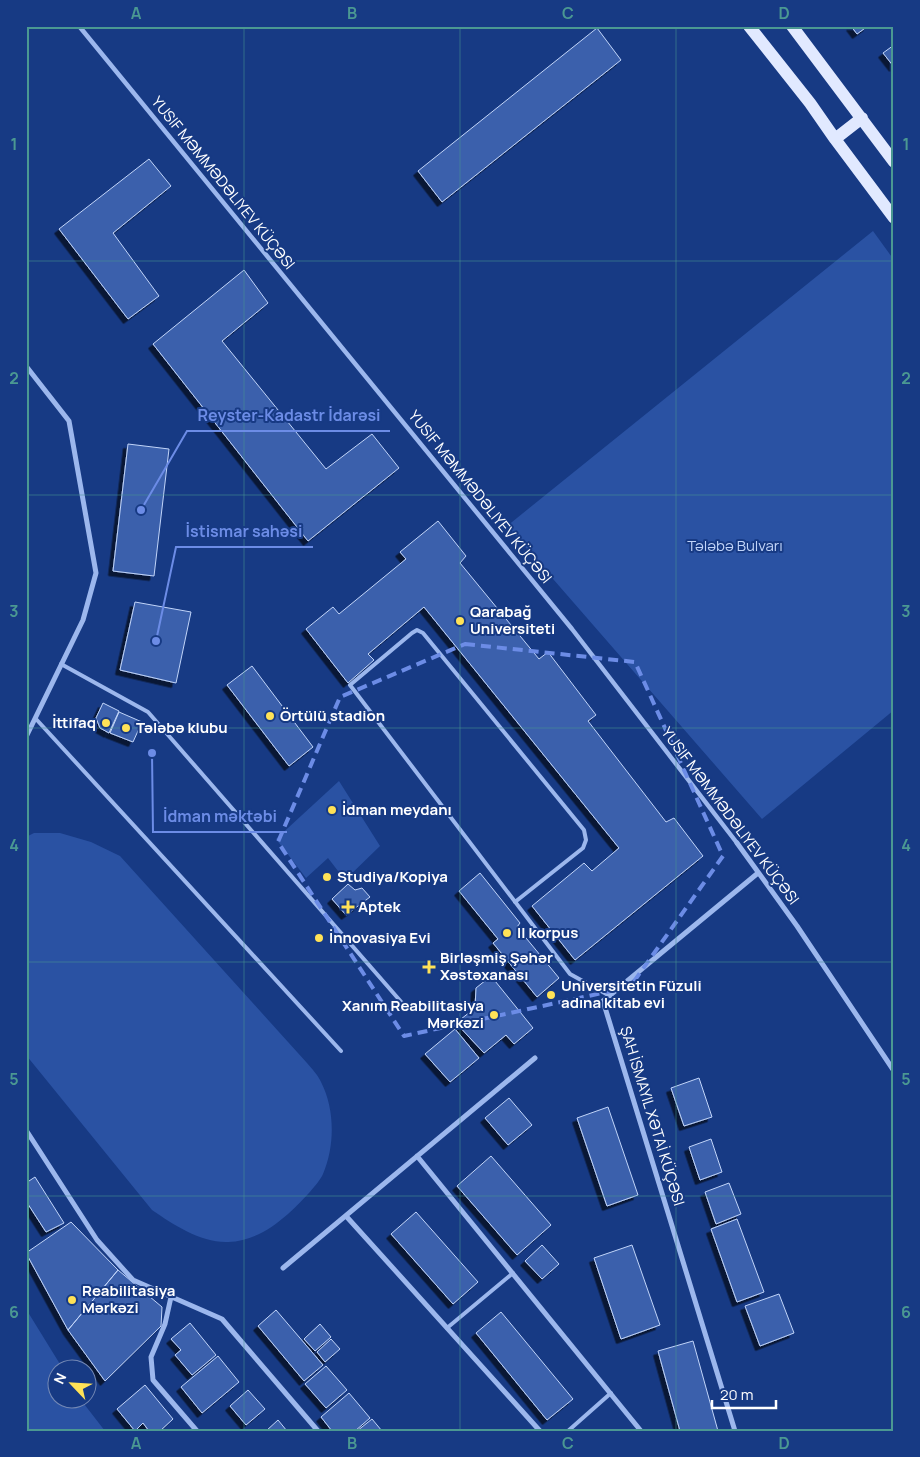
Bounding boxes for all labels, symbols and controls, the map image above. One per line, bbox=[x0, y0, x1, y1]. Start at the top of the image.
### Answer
text: A bbox=[131, 2, 142, 24]
text: B bbox=[347, 2, 357, 24]
text: C bbox=[562, 2, 574, 24]
text: D bbox=[778, 2, 790, 24]
street label: YUSIF MƏMMƏDƏLIYEV KÜÇƏSI bbox=[147, 92, 300, 274]
text: 1 bbox=[10, 133, 18, 155]
text: 1 bbox=[902, 133, 910, 155]
text: 2 bbox=[9, 367, 19, 389]
text: 2 bbox=[901, 367, 911, 389]
callout: Reyster-Kadastr İdarəsi bbox=[187, 400, 390, 431]
text: Reyster-Kadastr İdarəsi bbox=[197, 404, 381, 426]
street label: YUSIF MƏMMƏDƏLIYEV KÜÇƏSI bbox=[404, 406, 557, 588]
callout: İstismar sahəsi bbox=[176, 516, 313, 547]
text: İstismar sahəsi bbox=[186, 520, 302, 542]
park label: Tələbə Bulvarı bbox=[687, 535, 783, 556]
text: 3 bbox=[9, 600, 19, 622]
text: 3 bbox=[901, 600, 911, 622]
place label: Qarabağ Universiteti bbox=[470, 601, 555, 639]
marker: Qarabağ Universiteti bbox=[454, 615, 466, 627]
place label: Örtülü stadion bbox=[280, 705, 385, 726]
marker: Örtülü stadion bbox=[264, 710, 276, 722]
place label: İttifaq bbox=[52, 712, 96, 733]
marker: İttifaq bbox=[100, 717, 112, 729]
place label: Tələbə klubu bbox=[136, 717, 228, 738]
marker: Tələbə klubu bbox=[120, 722, 132, 734]
street label: YUSIF MƏMMƏDƏLIYEV KÜÇƏSI bbox=[657, 723, 804, 909]
place label: İdman meydanı bbox=[342, 799, 452, 820]
callout: İdman məktəbi bbox=[153, 801, 287, 832]
marker: İdman meydanı bbox=[326, 804, 338, 816]
text: İdman məktəbi bbox=[163, 805, 277, 827]
text: 4 bbox=[9, 834, 19, 856]
text: 4 bbox=[901, 834, 911, 856]
place label: Studiya/Kopiya bbox=[337, 866, 448, 887]
marker: Studiya/Kopiya bbox=[321, 871, 333, 883]
place label: Aptek bbox=[358, 896, 401, 917]
marker: Aptek bbox=[342, 901, 354, 913]
place label: II korpus bbox=[517, 922, 578, 943]
place label: İnnovasiya Evi bbox=[329, 927, 431, 948]
marker: II korpus bbox=[501, 927, 513, 939]
marker: İnnovasiya Evi bbox=[313, 932, 325, 944]
place label: Birləşmiş Şəhər Xəstəxanası bbox=[440, 947, 553, 985]
marker: Birləşmiş Şəhər Xəstəxanası bbox=[422, 960, 436, 974]
place label: Universitetin Füzuli adına kitab evi bbox=[561, 975, 702, 1013]
marker: Universitetin Füzuli adına kitab evi bbox=[545, 989, 557, 1001]
place label: Xanım Reabilitasiya Mərkəzi bbox=[342, 995, 484, 1033]
marker: Xanım Reabilitasiya Mərkəzi bbox=[488, 1009, 500, 1021]
street label: ŞAH İSMAYIL XƏTAİ KÜÇƏSI bbox=[615, 1024, 690, 1208]
text: 5 bbox=[9, 1068, 19, 1090]
text: 5 bbox=[901, 1068, 911, 1090]
place label: Reabilitasiya Mərkəzi bbox=[82, 1280, 175, 1318]
marker: Reabilitasiya Mərkəzi bbox=[66, 1294, 78, 1306]
text: 6 bbox=[9, 1301, 19, 1323]
text: 6 bbox=[901, 1301, 911, 1323]
north arrow bbox=[48, 1360, 98, 1410]
text: N bbox=[49, 1370, 71, 1387]
scale bar bbox=[712, 1377, 776, 1409]
text: 20 m bbox=[720, 1384, 753, 1405]
text: A bbox=[131, 1432, 142, 1454]
text: B bbox=[347, 1432, 357, 1454]
text: C bbox=[562, 1432, 574, 1454]
text: D bbox=[778, 1432, 790, 1454]

